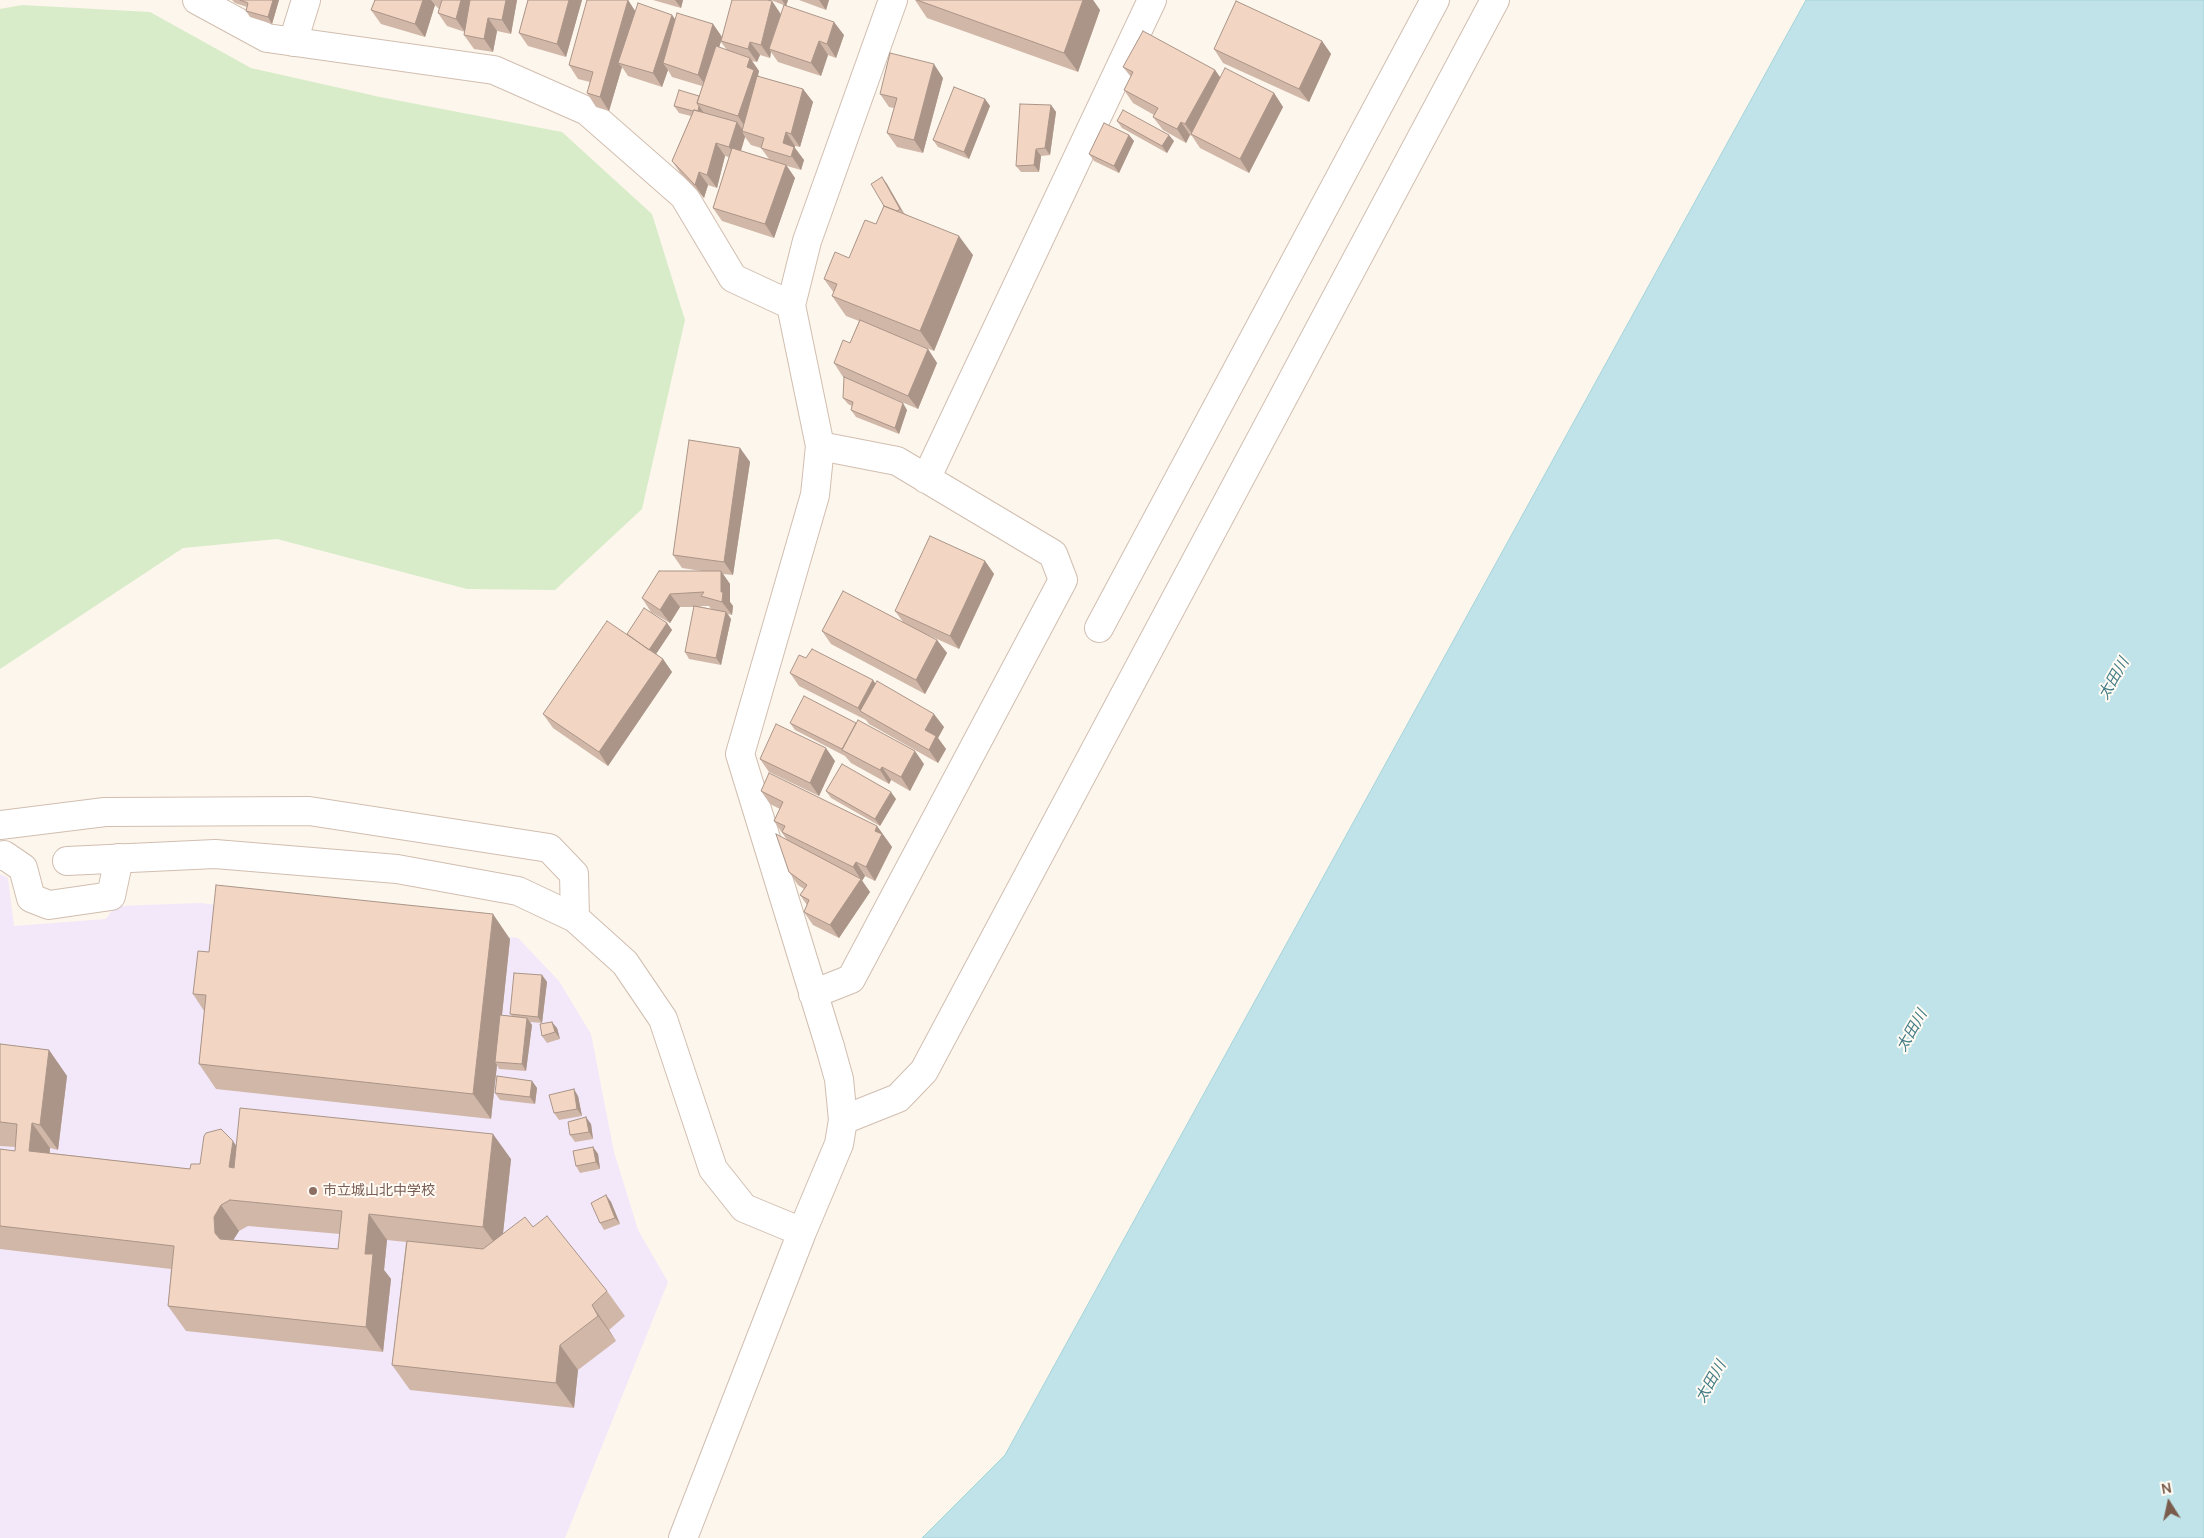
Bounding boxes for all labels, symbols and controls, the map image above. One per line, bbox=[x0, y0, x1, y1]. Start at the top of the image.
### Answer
water label: 太田川 bbox=[2095, 655, 2133, 703]
water label: 太田川 bbox=[1893, 1007, 1931, 1055]
place label: 市立城山北中学校 bbox=[323, 1183, 435, 1199]
marker: 市立城山北中学校 bbox=[307, 1185, 319, 1197]
water label: 太田川 bbox=[1692, 1358, 1730, 1406]
north arrow bbox=[2144, 1478, 2194, 1528]
text: N bbox=[2160, 1478, 2173, 1498]

